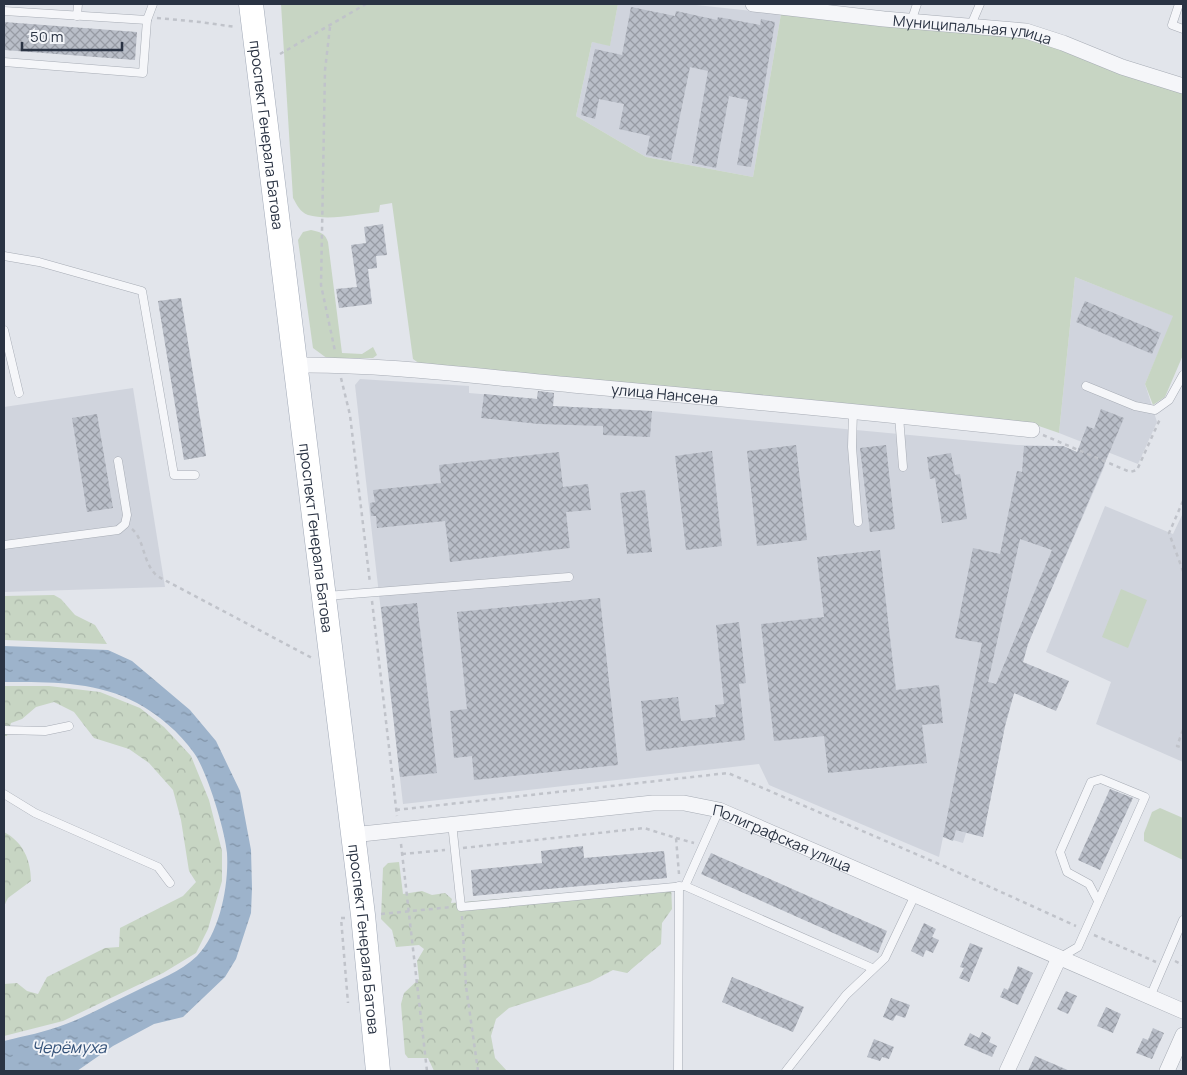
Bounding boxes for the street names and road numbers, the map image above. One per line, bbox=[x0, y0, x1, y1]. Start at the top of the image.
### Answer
street label: Муниципальная улица bbox=[892, 9, 1055, 49]
street label: проспект Генерала Батова bbox=[245, 39, 289, 231]
street label: улица Нансена bbox=[610, 378, 719, 409]
street label: проспект Генерала Батова bbox=[295, 442, 339, 634]
street label: Полиграфская улица bbox=[711, 799, 855, 877]
street label: проспект Генерала Батова bbox=[344, 843, 385, 1035]

